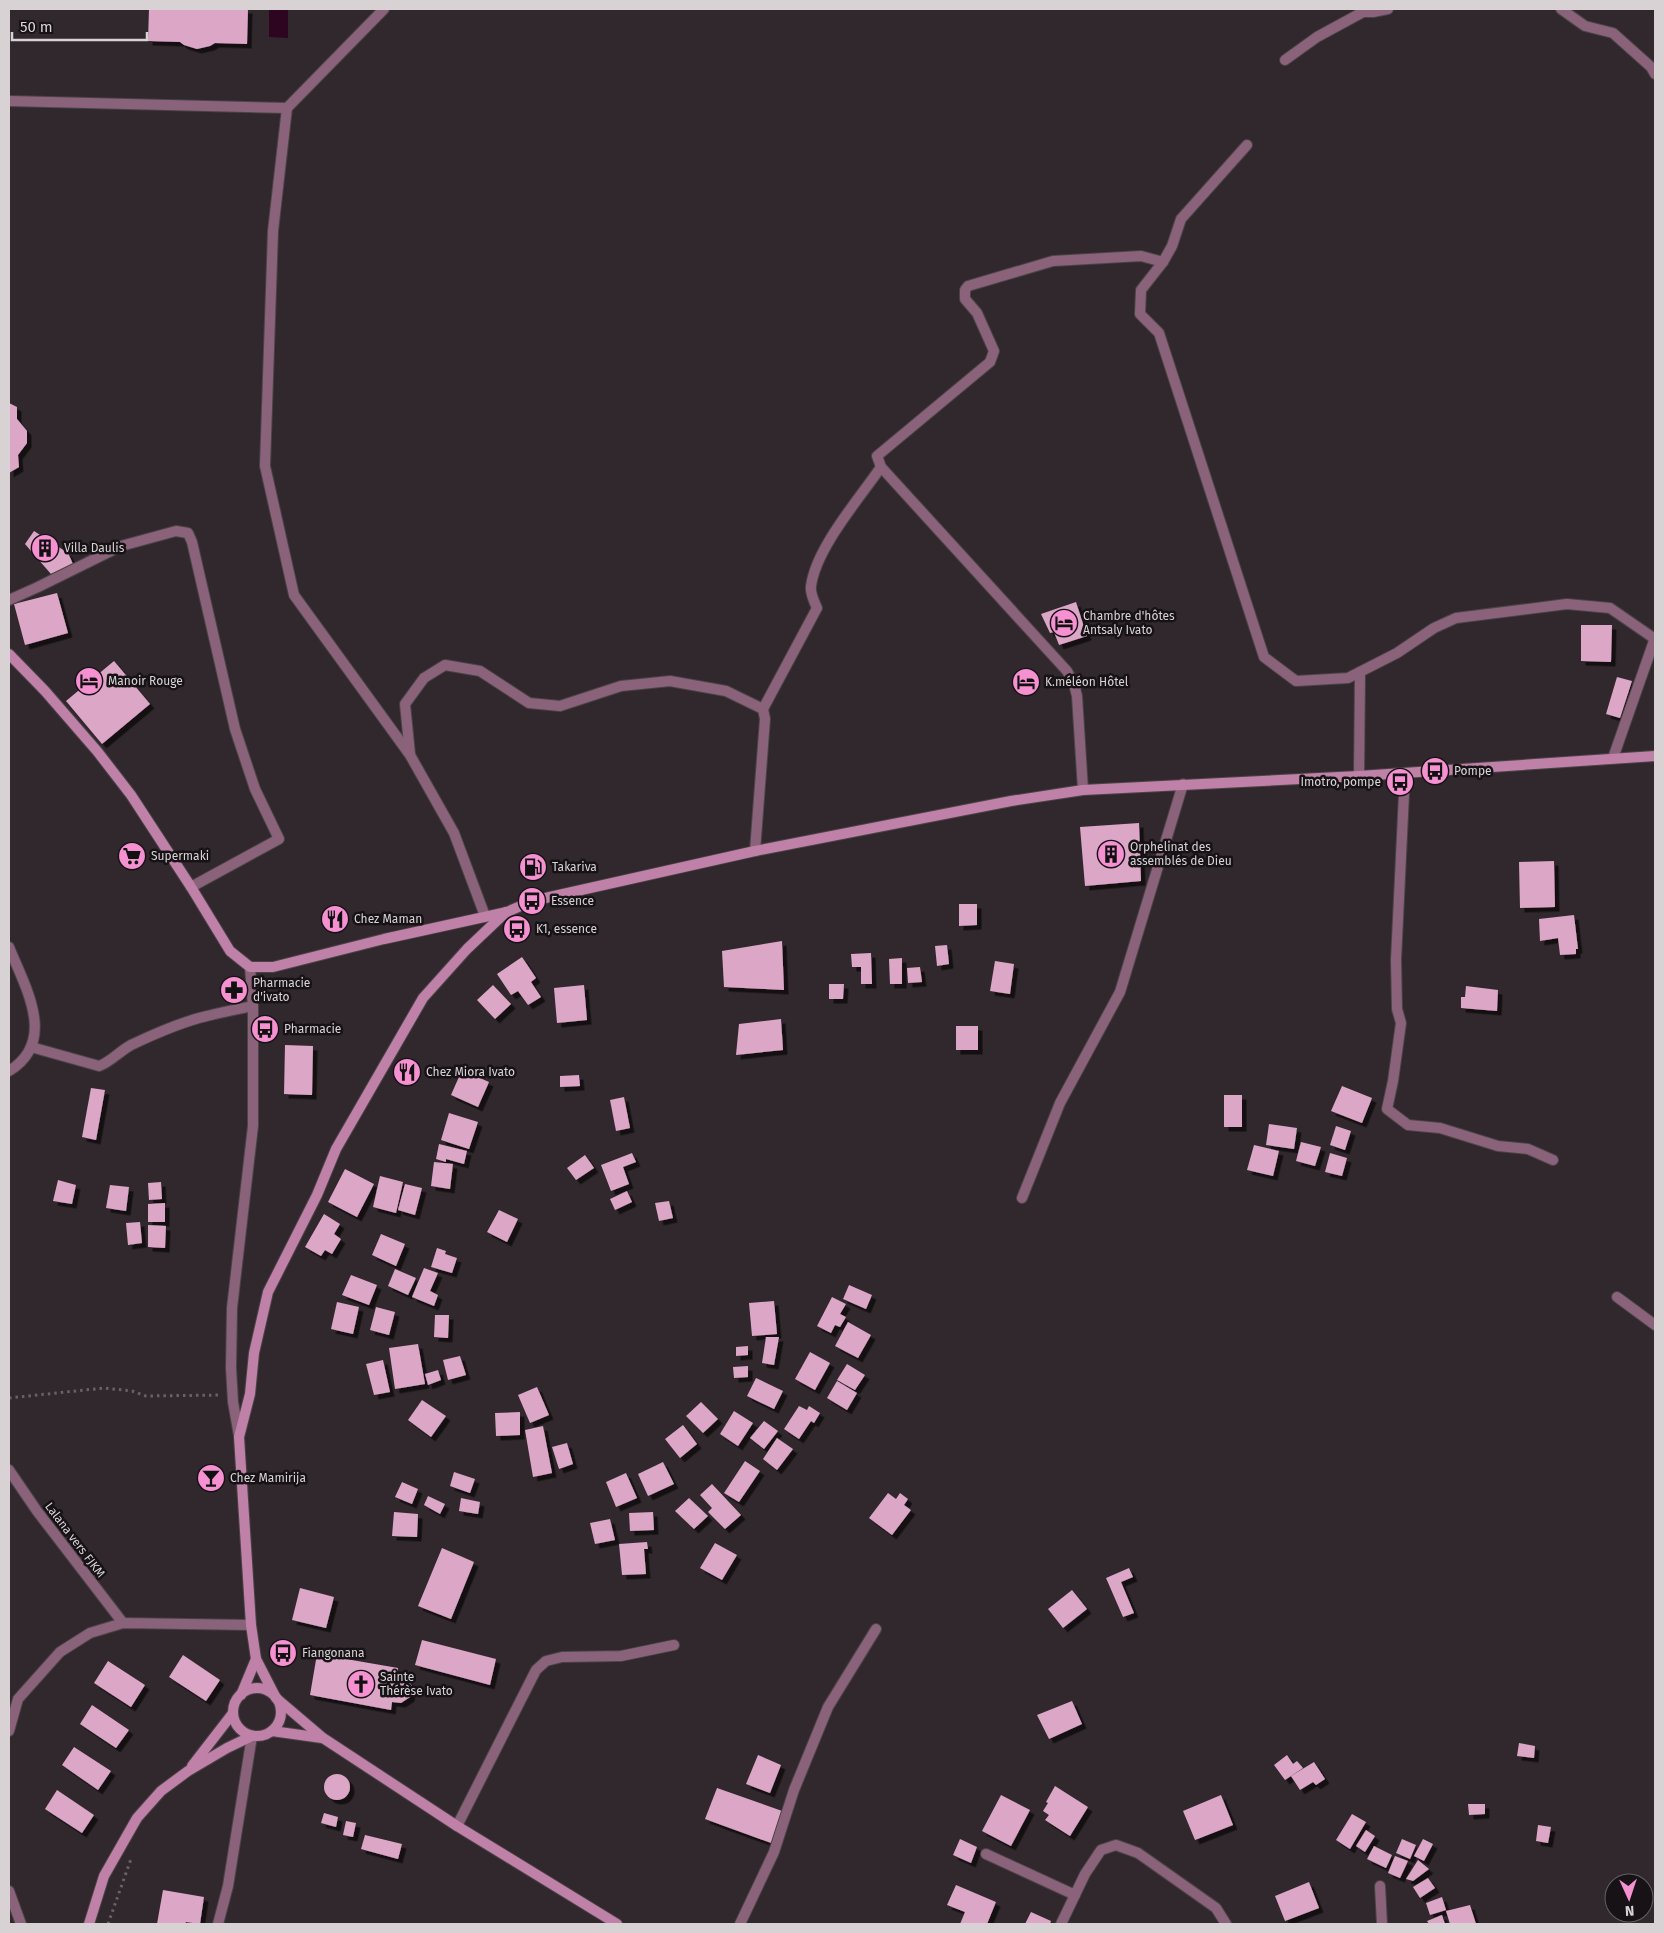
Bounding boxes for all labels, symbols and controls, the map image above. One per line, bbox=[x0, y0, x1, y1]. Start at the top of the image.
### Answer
scale bar bbox=[12, 10, 148, 42]
text: 50 m bbox=[20, 18, 53, 36]
building icon: Villa Daulis bbox=[30, 533, 60, 563]
place label: Villa Daulis bbox=[64, 541, 125, 555]
hotel icon: Chambre d'hôtes Antsaly Ivato bbox=[1049, 608, 1079, 638]
place label: Chambre d'hôtes Antsaly Ivato bbox=[1083, 609, 1175, 637]
hotel icon: Manoir Rouge bbox=[74, 666, 104, 696]
hotel icon: K.méléon Hôtel bbox=[1011, 667, 1041, 697]
place label: Manoir Rouge bbox=[108, 674, 183, 688]
place label: K.méléon Hôtel bbox=[1045, 675, 1129, 689]
bus stop icon: Pompe bbox=[1420, 756, 1450, 786]
place label: Pompe bbox=[1454, 764, 1492, 778]
bus stop icon: Imotro, pompe bbox=[1385, 767, 1415, 797]
place label: Imotro, pompe bbox=[1301, 775, 1381, 789]
building icon: Orphelinat des assemblés de Dieu bbox=[1096, 839, 1126, 869]
place label: Orphelinat des assemblés de Dieu bbox=[1130, 840, 1232, 868]
supermarket icon: Supermaki bbox=[117, 841, 147, 871]
place label: Supermaki bbox=[151, 849, 209, 863]
fuel station icon: Takariva bbox=[518, 852, 548, 882]
place label: Takariva bbox=[552, 860, 597, 874]
bus stop icon: Essence bbox=[517, 886, 547, 916]
place label: Essence bbox=[551, 894, 594, 908]
restaurant icon: Chez Maman bbox=[320, 904, 350, 934]
place label: Chez Maman bbox=[354, 912, 422, 926]
bus stop icon: K1, essence bbox=[502, 914, 532, 944]
place label: K1, essence bbox=[536, 922, 597, 936]
pharmacy icon: Pharmacie d'ivato bbox=[219, 975, 249, 1005]
place label: Pharmacie d'ivato bbox=[253, 976, 310, 1004]
bus stop icon: Pharmacie bbox=[250, 1014, 280, 1044]
place label: Pharmacie bbox=[284, 1022, 341, 1036]
restaurant icon: Chez Miora Ivato bbox=[392, 1057, 422, 1087]
place label: Chez Miora Ivato bbox=[426, 1065, 515, 1079]
bar icon: Chez Mamirija bbox=[196, 1463, 226, 1493]
place label: Chez Mamirija bbox=[230, 1471, 306, 1485]
street label: Lalana vers FJKM bbox=[42, 1500, 108, 1580]
bus stop icon: Fiangonana bbox=[268, 1638, 298, 1668]
place label: Fiangonana bbox=[302, 1646, 365, 1660]
church icon: Sainte Thérèse Ivato bbox=[346, 1669, 376, 1699]
place label: Sainte Thérèse Ivato bbox=[380, 1670, 453, 1698]
north arrow bbox=[1604, 1873, 1654, 1923]
text: N bbox=[1625, 1902, 1635, 1919]

